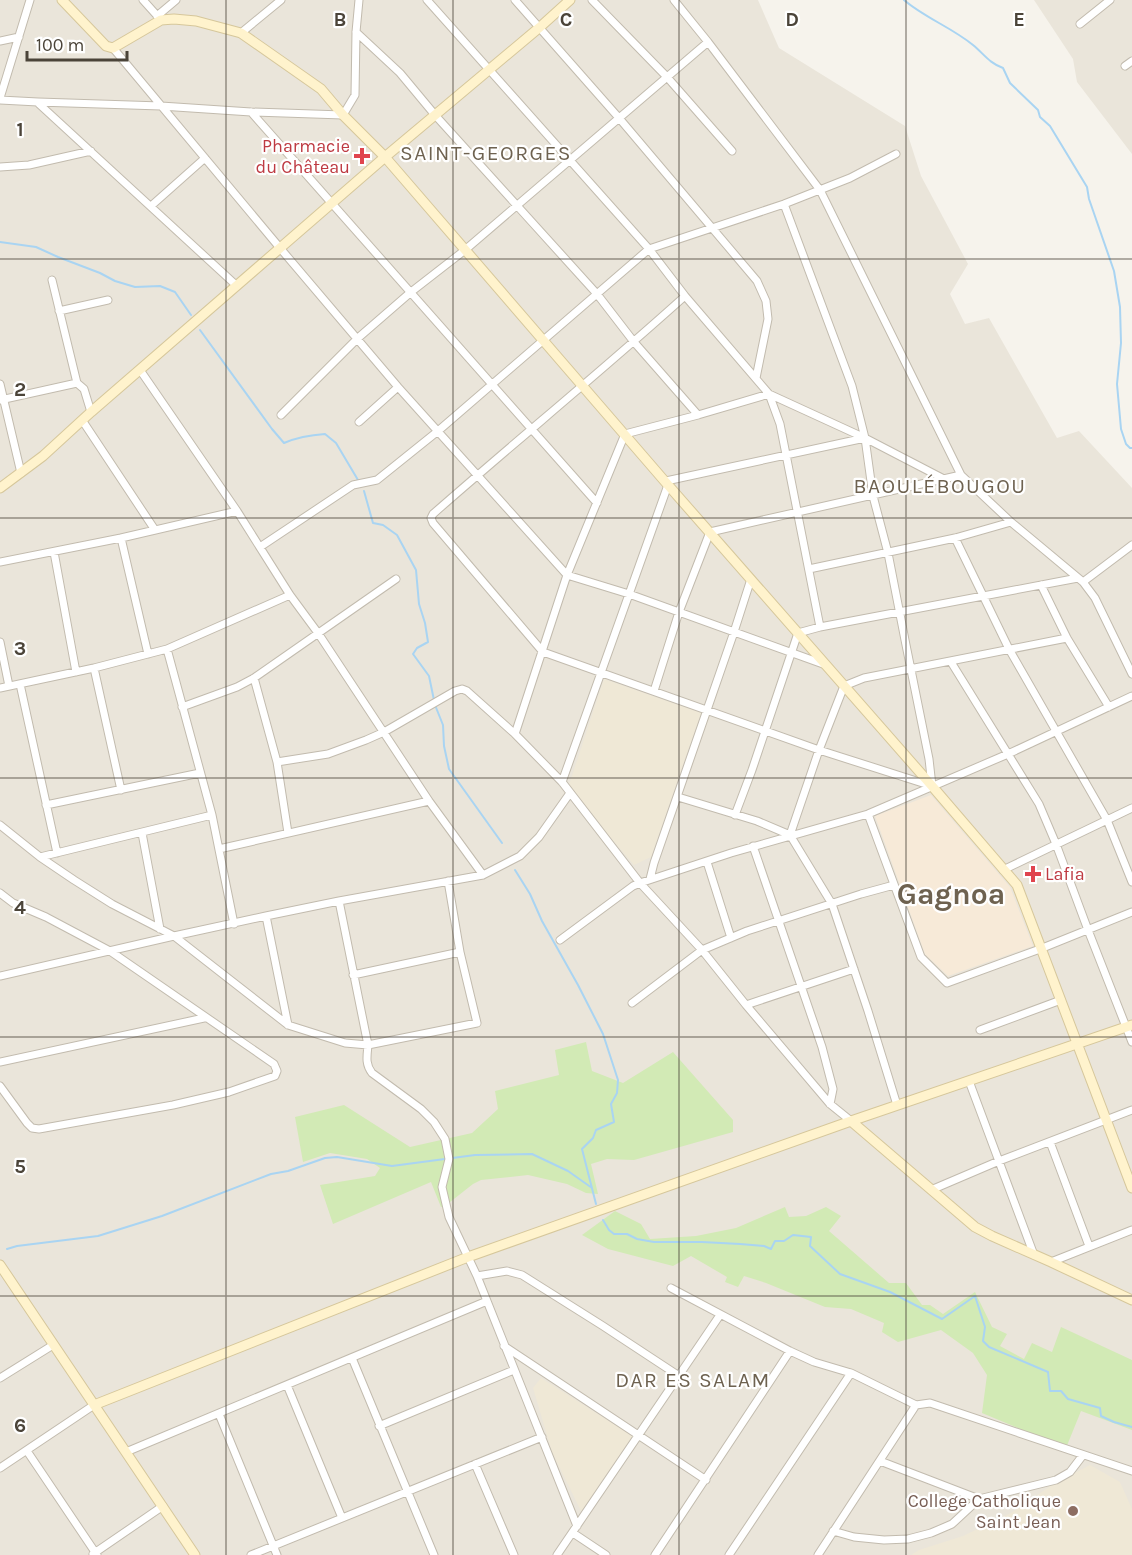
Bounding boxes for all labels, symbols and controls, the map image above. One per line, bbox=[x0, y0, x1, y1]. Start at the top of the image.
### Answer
text: B bbox=[334, 8, 346, 31]
text: C bbox=[560, 8, 572, 31]
text: D bbox=[785, 8, 799, 31]
text: E bbox=[1013, 8, 1025, 31]
scale bar bbox=[27, 24, 128, 62]
text: 100 m bbox=[36, 34, 84, 56]
text: 1 bbox=[16, 118, 24, 141]
place label: Pharmacie du Château bbox=[256, 135, 350, 178]
district label: SAINT-GEORGES bbox=[400, 141, 572, 165]
marker: Pharmacie du Château bbox=[355, 149, 369, 163]
text: 2 bbox=[14, 378, 26, 401]
district label: BAOULÉBOUGOU bbox=[853, 474, 1027, 498]
text: 3 bbox=[14, 637, 26, 660]
place label: Lafia bbox=[1045, 863, 1085, 885]
marker: Lafia bbox=[1026, 867, 1040, 881]
district label: Gagnoa bbox=[897, 876, 1005, 912]
text: 4 bbox=[14, 896, 26, 919]
text: 5 bbox=[14, 1155, 26, 1178]
district label: DAR ES SALAM bbox=[615, 1368, 771, 1392]
text: 6 bbox=[14, 1414, 26, 1437]
place label: College Catholique Saint Jean bbox=[908, 1490, 1061, 1533]
marker: College Catholique Saint Jean bbox=[1066, 1504, 1080, 1518]

